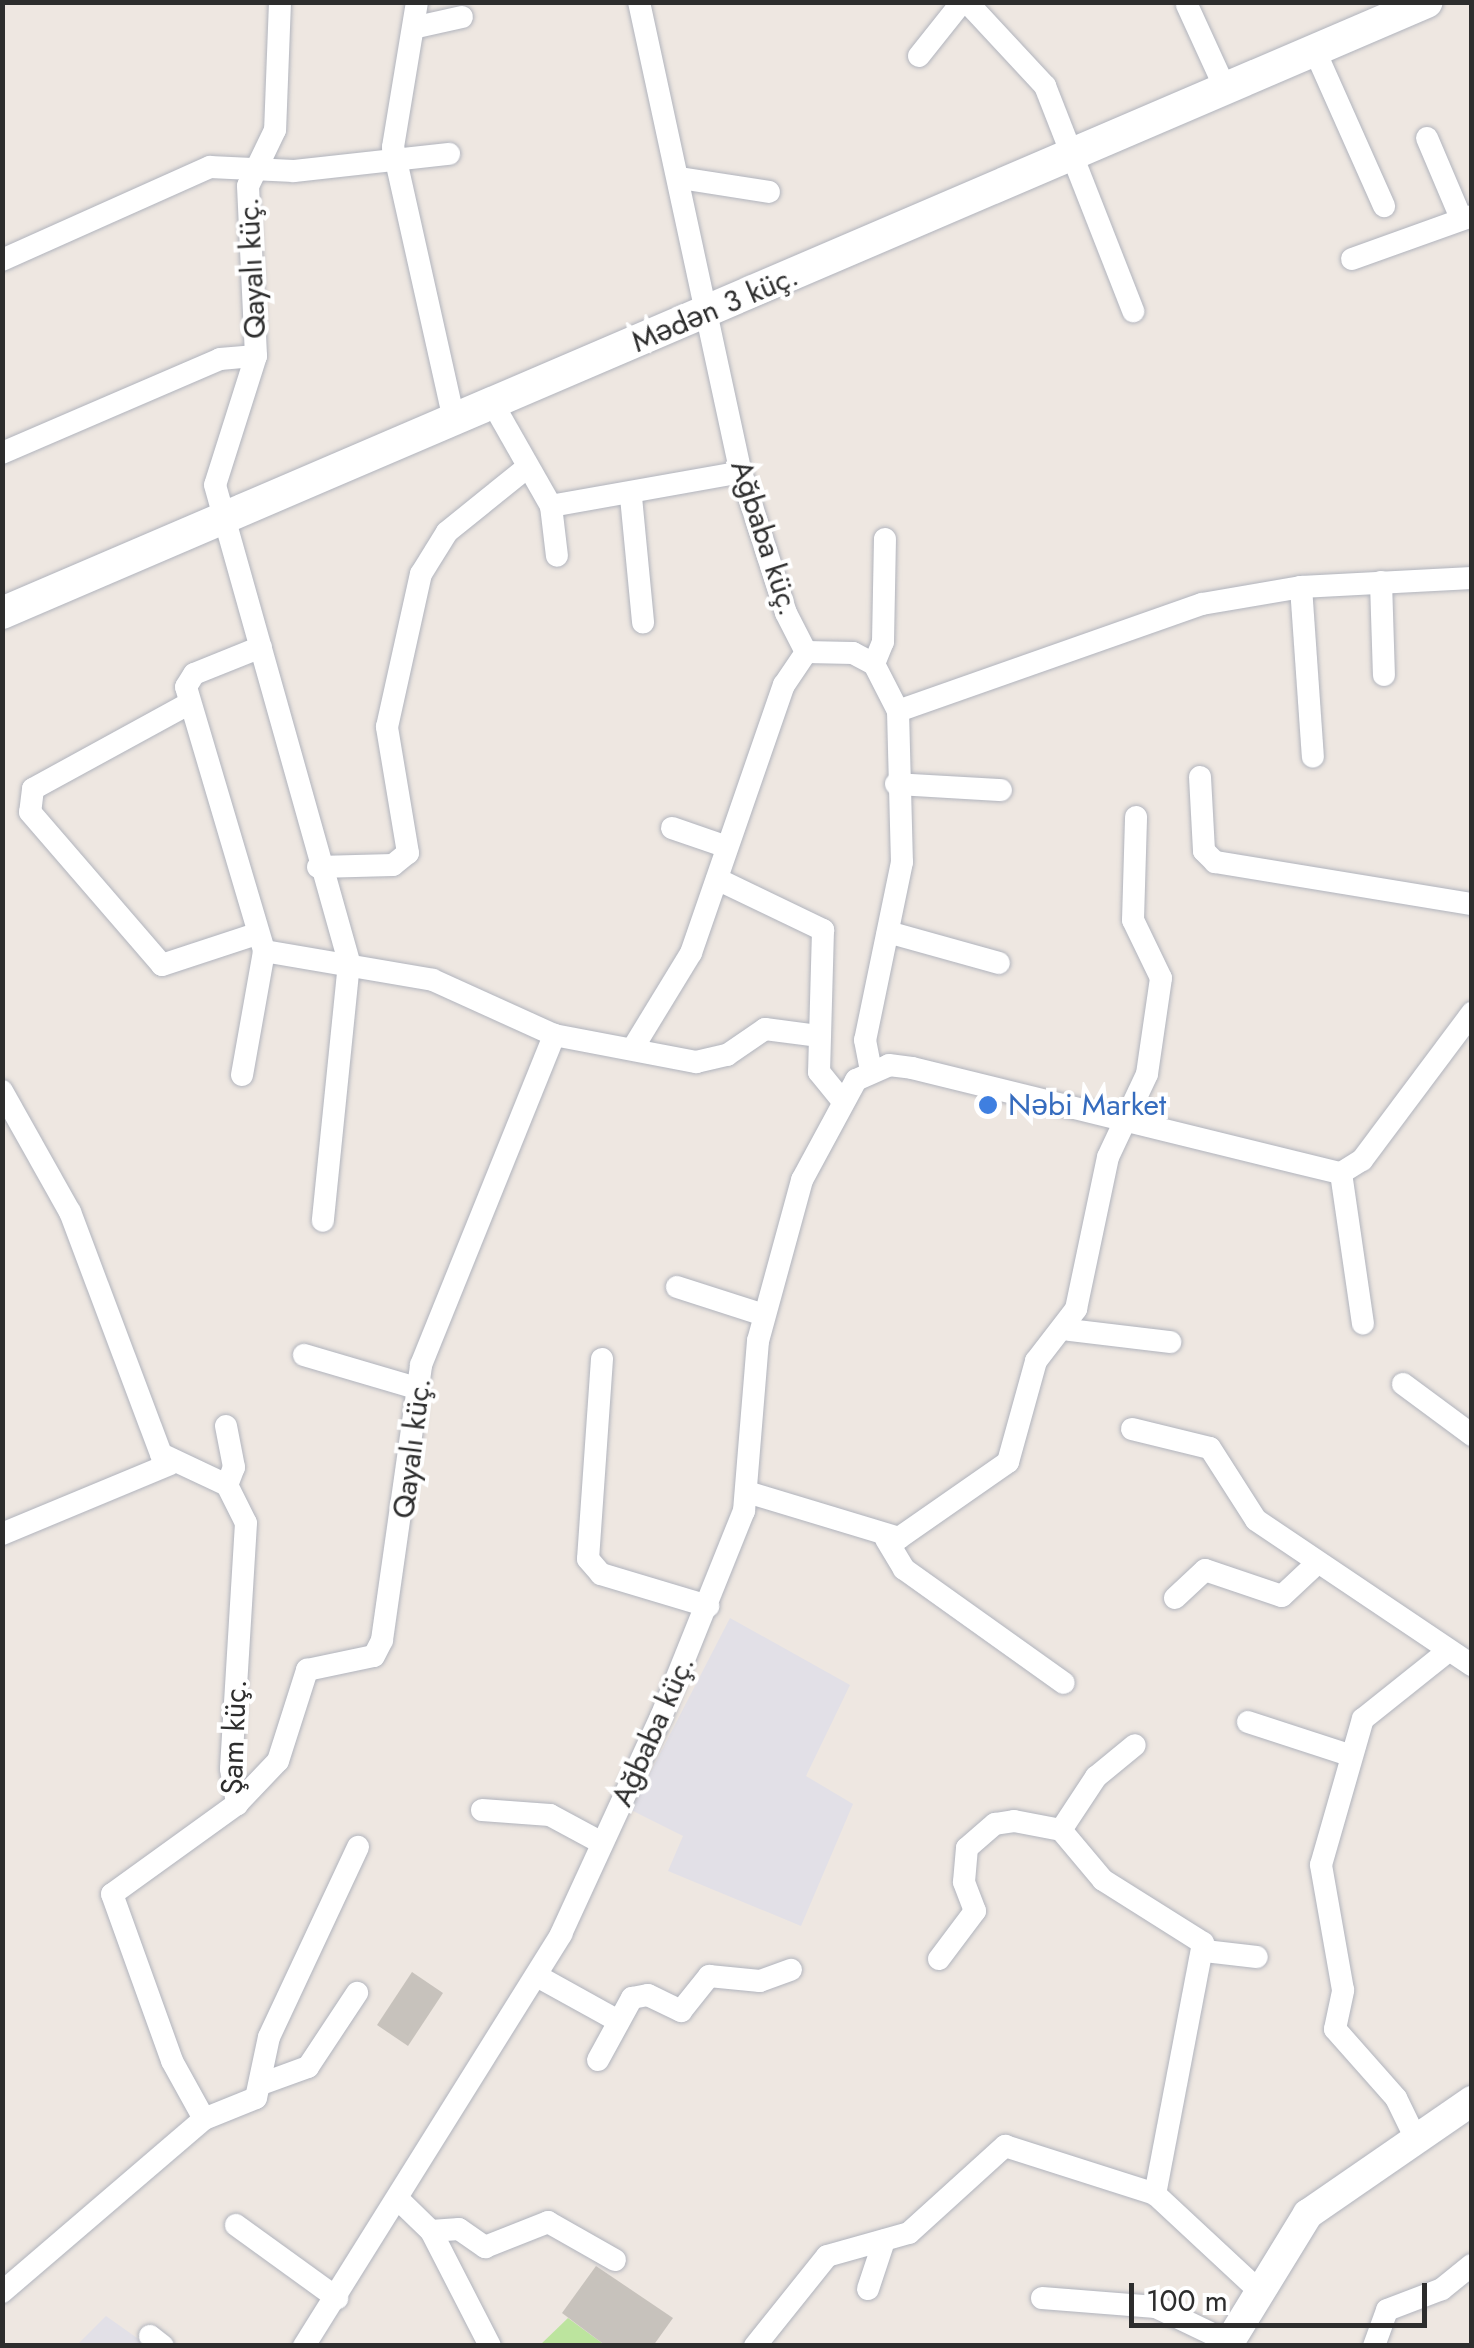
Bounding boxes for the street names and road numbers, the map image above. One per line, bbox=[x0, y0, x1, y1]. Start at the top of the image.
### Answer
street label: Qayalı küç. bbox=[230, 196, 274, 340]
street label: Mədən 3 küç. bbox=[626, 258, 804, 360]
street label: Ağbaba küç. bbox=[723, 456, 807, 620]
street label: Qayalı küç. bbox=[386, 1376, 438, 1520]
street label: Ağbaba küç. bbox=[604, 1650, 702, 1812]
street label: Şam küç. bbox=[214, 1679, 254, 1795]

